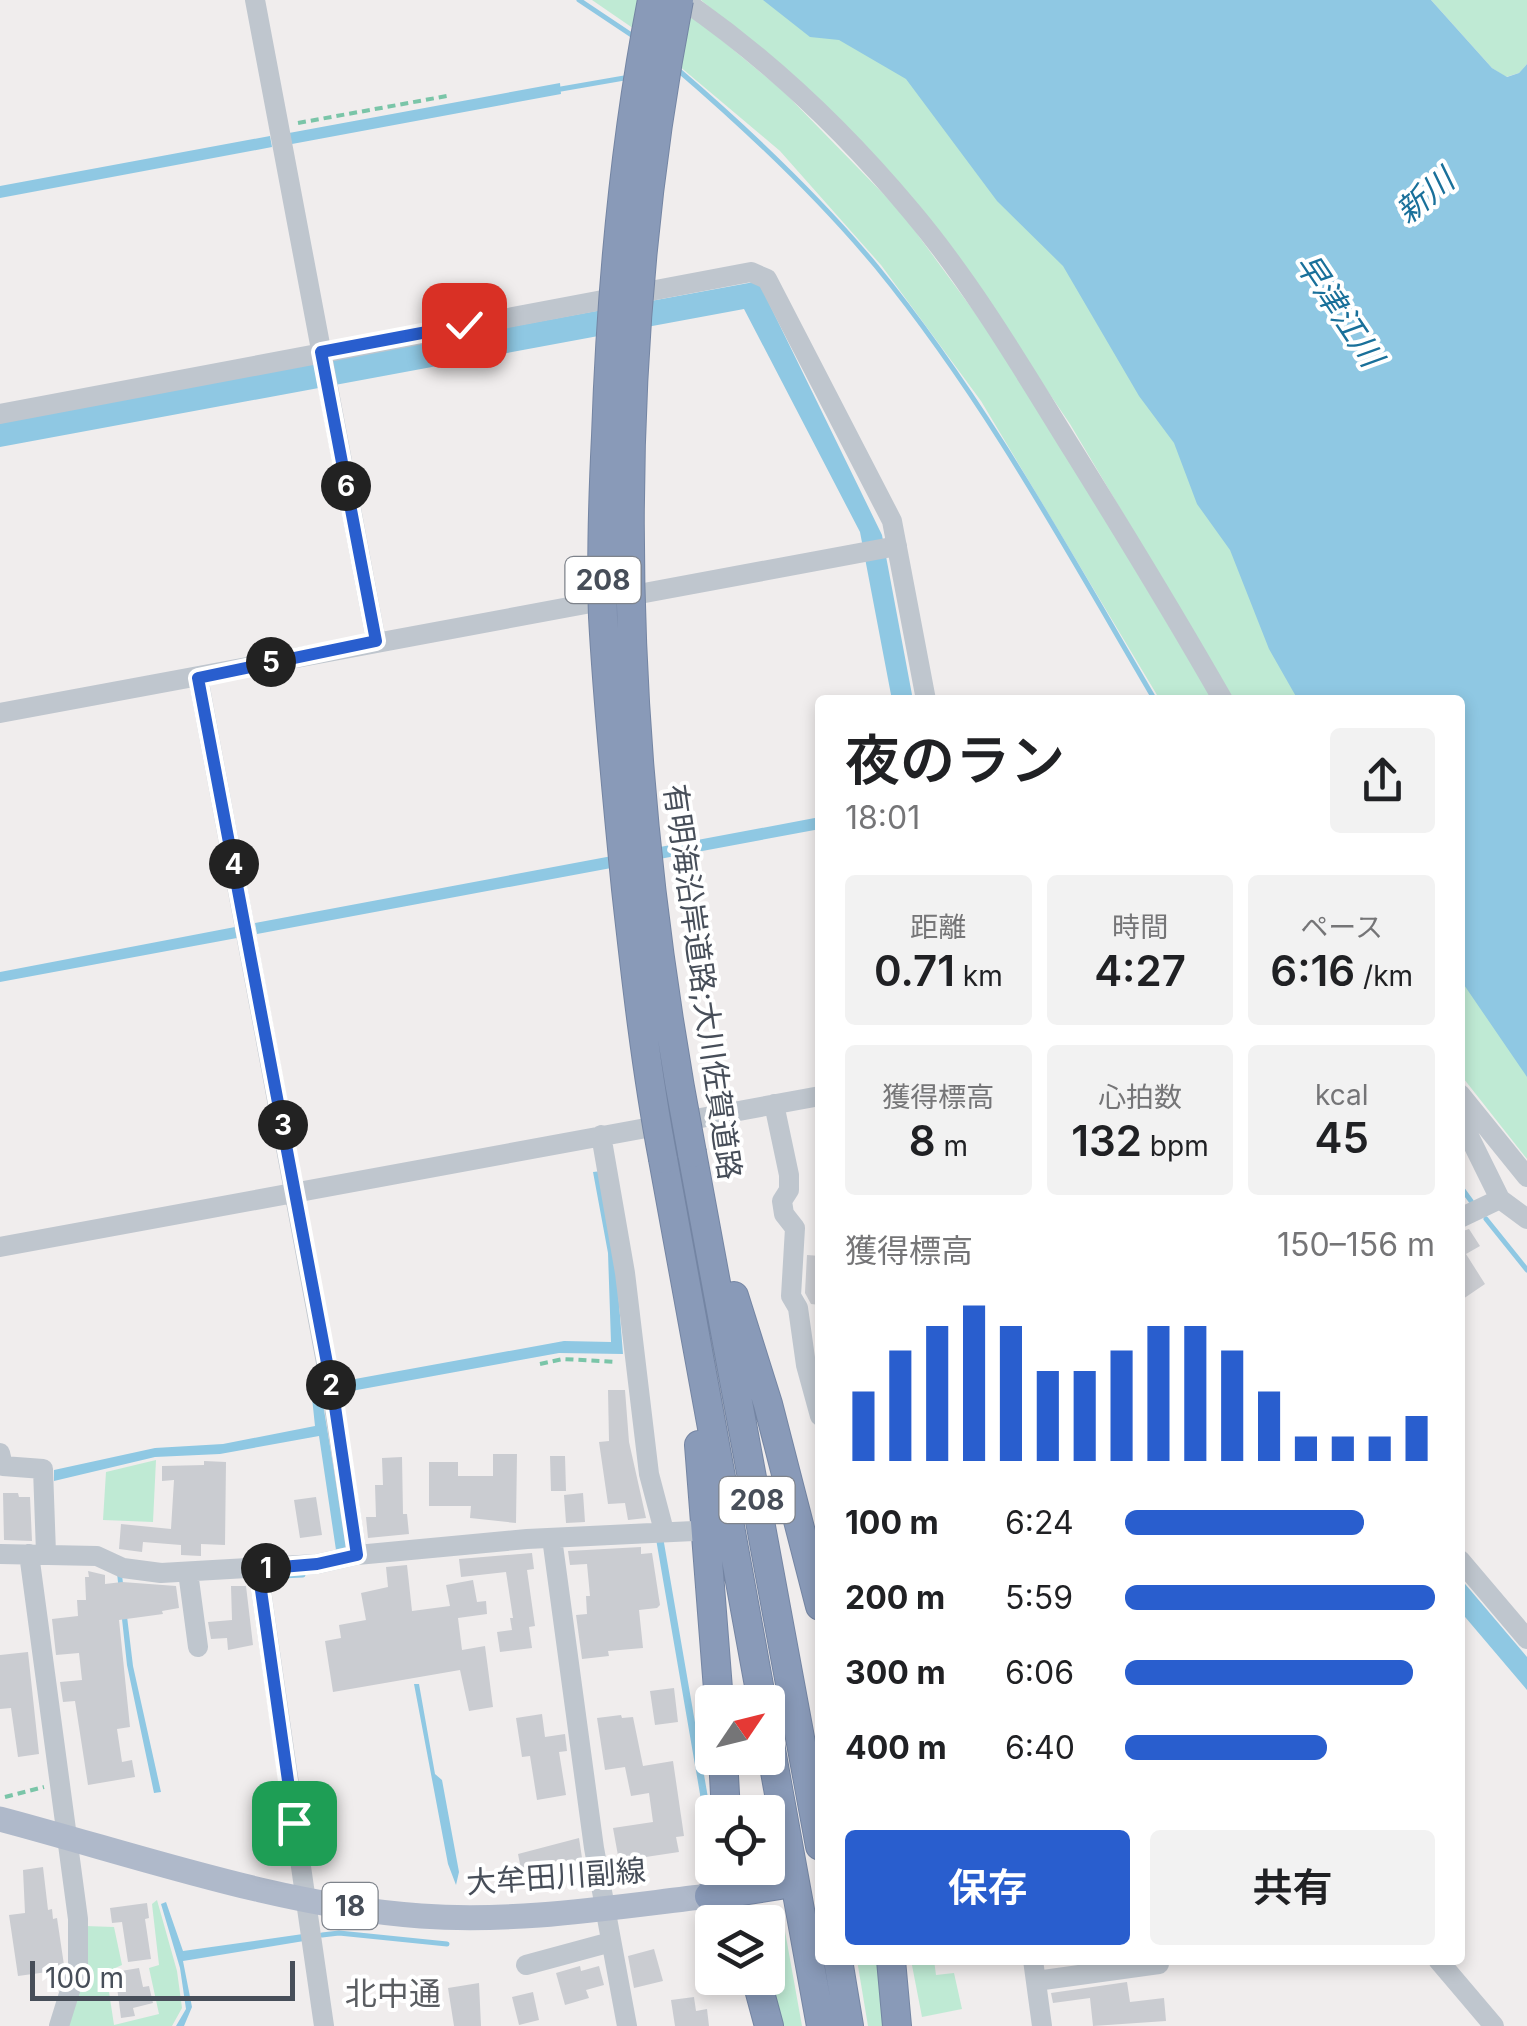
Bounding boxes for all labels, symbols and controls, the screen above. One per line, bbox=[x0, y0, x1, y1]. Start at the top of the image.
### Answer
water label: 新川 bbox=[1388, 158, 1464, 231]
water label: 早津江川 bbox=[1287, 246, 1393, 376]
pin bbox=[422, 283, 507, 368]
icon: check bbox=[437, 298, 492, 353]
pin: 6 bbox=[321, 461, 371, 511]
text: 6 bbox=[337, 469, 355, 503]
road number: 208 bbox=[566, 557, 640, 603]
pin: 5 bbox=[246, 637, 296, 687]
text: 5 bbox=[262, 645, 280, 679]
text: 夜のラン bbox=[845, 727, 1065, 793]
button: share bbox=[1330, 728, 1435, 833]
street label: 有明海沿岸道路;大川佐賀道路 bbox=[657, 782, 749, 1182]
text: 18:01 bbox=[845, 798, 920, 837]
pin: 4 bbox=[209, 839, 259, 889]
text: 4 bbox=[225, 847, 243, 881]
text: 距離 bbox=[910, 910, 966, 944]
text: 時間 bbox=[1112, 910, 1168, 944]
text: ペース bbox=[1300, 910, 1383, 944]
text: 0.71 bbox=[874, 945, 955, 996]
text: 4:27 bbox=[1094, 945, 1186, 996]
text: 6:16 bbox=[1270, 945, 1355, 996]
text: km bbox=[955, 959, 1003, 993]
text: /km bbox=[1355, 959, 1413, 993]
text: kcal bbox=[1315, 1078, 1368, 1112]
text: 獲得標高 bbox=[882, 1080, 994, 1114]
text: 心拍数 bbox=[1098, 1080, 1182, 1114]
pin: 3 bbox=[258, 1100, 308, 1150]
text: 3 bbox=[274, 1108, 292, 1142]
text: 45 bbox=[1314, 1112, 1369, 1163]
text: 8 bbox=[909, 1115, 936, 1166]
text: 132 bbox=[1071, 1115, 1142, 1166]
text: m bbox=[936, 1129, 968, 1163]
text: bpm bbox=[1142, 1129, 1209, 1163]
text: 150–156 m bbox=[1277, 1225, 1435, 1264]
text: 獲得標高 bbox=[845, 1231, 973, 1270]
pin: 2 bbox=[306, 1360, 356, 1410]
text: 2 bbox=[322, 1368, 340, 1402]
road number: 208 bbox=[720, 1477, 794, 1523]
text: 100 m bbox=[845, 1503, 939, 1542]
text: 6:24 bbox=[1005, 1503, 1074, 1542]
pin: 1 bbox=[241, 1543, 291, 1593]
text: 1 bbox=[260, 1551, 272, 1585]
text: 200 m bbox=[845, 1578, 945, 1617]
text: 5:59 bbox=[1005, 1578, 1073, 1617]
text: 300 m bbox=[845, 1653, 946, 1692]
text: 6:06 bbox=[1005, 1653, 1074, 1692]
north arrow bbox=[695, 1685, 785, 1775]
map controls bbox=[695, 1685, 785, 1995]
text: 400 m bbox=[845, 1728, 947, 1767]
text: 6:40 bbox=[1005, 1728, 1075, 1767]
pin bbox=[252, 1781, 337, 1866]
button: locate bbox=[695, 1795, 785, 1885]
icon: arrive bbox=[267, 1796, 322, 1851]
button: 保存 bbox=[845, 1830, 1130, 1945]
button: 共有 bbox=[1150, 1830, 1435, 1945]
street label: 大牟田川副線 bbox=[465, 1852, 647, 1900]
road number: 18 bbox=[322, 1883, 378, 1929]
button: layers bbox=[695, 1905, 785, 1995]
scale bar bbox=[30, 1956, 295, 2000]
text: 100 m bbox=[45, 1961, 124, 1995]
district label: 北中通 bbox=[345, 1974, 441, 2013]

